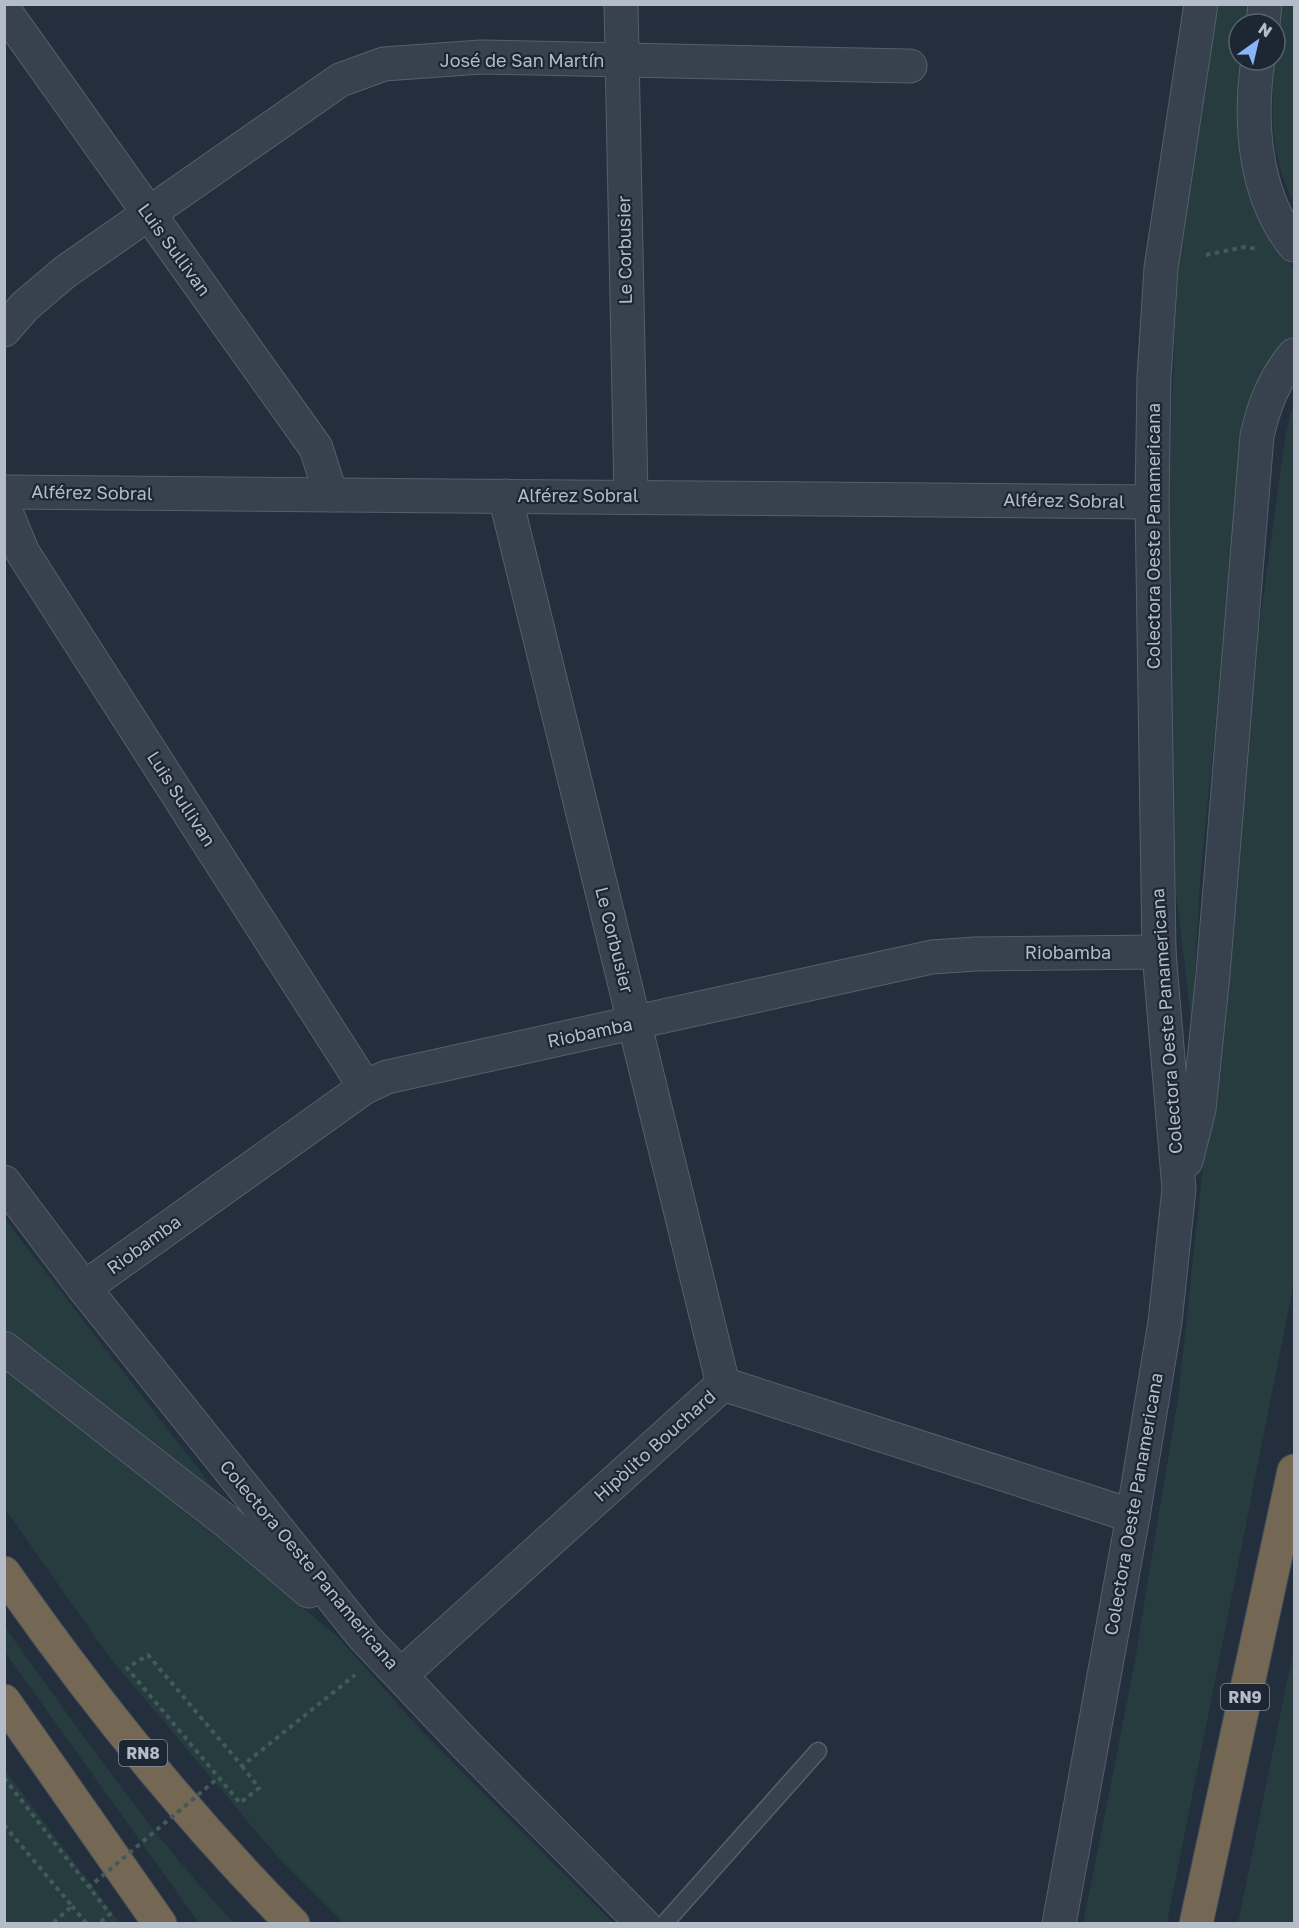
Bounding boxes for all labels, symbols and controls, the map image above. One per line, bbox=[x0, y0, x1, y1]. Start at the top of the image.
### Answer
north arrow bbox=[1227, 12, 1287, 72]
text: N bbox=[1255, 18, 1276, 41]
street label: José de San Martín bbox=[440, 49, 604, 71]
street label: Le Corbusier bbox=[612, 195, 636, 305]
street label: Luis Sullivan bbox=[134, 199, 216, 300]
street label: Colectora Oeste Panamericana bbox=[1142, 403, 1164, 669]
street label: Alférez Sobral bbox=[31, 480, 153, 504]
street label: Alférez Sobral bbox=[517, 484, 639, 506]
street label: Alférez Sobral bbox=[1003, 488, 1125, 512]
street label: Luis Sullivan bbox=[143, 747, 221, 850]
street label: Le Corbusier bbox=[591, 884, 639, 995]
street label: Colectora Oeste Panamericana bbox=[1146, 887, 1186, 1155]
street label: Riobamba bbox=[1025, 941, 1111, 963]
street label: Riobamba bbox=[545, 1012, 634, 1052]
street label: Riobamba bbox=[102, 1210, 185, 1278]
street label: Colectora Oeste Panamericana bbox=[1099, 1371, 1167, 1637]
street label: Hipòlito Bouchard bbox=[589, 1385, 720, 1506]
street label: Colectora Oeste Panamericana bbox=[216, 1455, 404, 1673]
road number: RN9 bbox=[1221, 1684, 1269, 1710]
road number: RN8 bbox=[119, 1740, 167, 1766]

